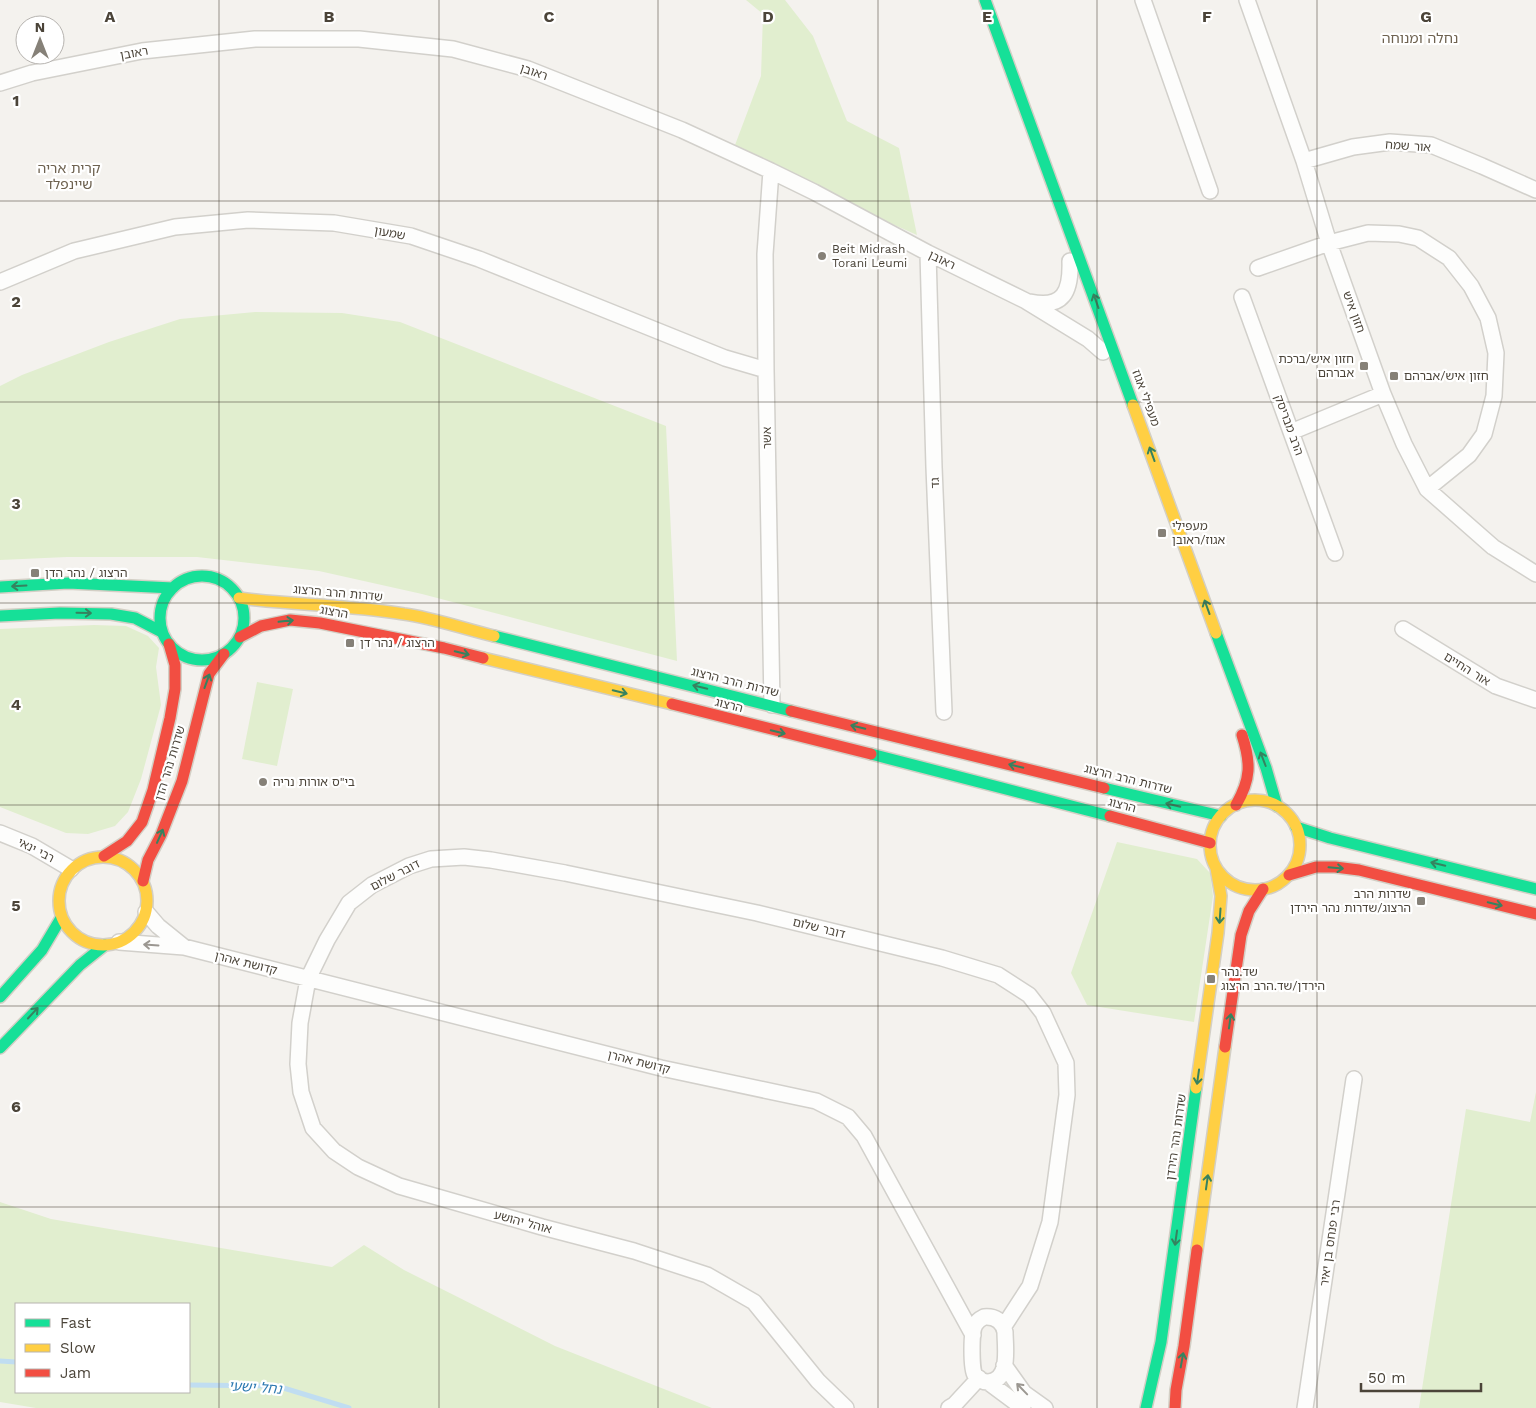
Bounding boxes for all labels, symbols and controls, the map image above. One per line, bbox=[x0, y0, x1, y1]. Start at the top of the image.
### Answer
text: A bbox=[105, 7, 116, 26]
text: B bbox=[324, 7, 335, 26]
text: C bbox=[544, 7, 555, 26]
text: D bbox=[762, 7, 774, 26]
text: E bbox=[982, 7, 992, 26]
text: F bbox=[1202, 7, 1212, 26]
text: G bbox=[1420, 7, 1432, 26]
north arrow bbox=[15, 15, 65, 65]
text: N bbox=[35, 19, 45, 35]
district label: נחלה ומנוחה bbox=[1382, 30, 1458, 46]
street label: ראובן bbox=[119, 44, 149, 62]
street label: ראובן bbox=[518, 61, 550, 83]
text: 1 bbox=[13, 91, 19, 110]
street label: אור שמח bbox=[1385, 137, 1432, 155]
district label: קרית אריה שיינפלד bbox=[37, 160, 101, 192]
street label: שמעון bbox=[373, 223, 407, 243]
place label: Beit Midrash Torani Leumi bbox=[832, 242, 907, 270]
street label: ראובן bbox=[926, 248, 958, 272]
marker: Beit Midrash Torani Leumi bbox=[816, 250, 828, 262]
street label: חזון איש bbox=[1340, 289, 1368, 335]
text: 2 bbox=[11, 292, 21, 311]
one-way arrow bbox=[1091, 294, 1100, 309]
place label: חזון איש/ברכת אברהם bbox=[1279, 352, 1354, 380]
marker: חזון איש/ברכת אברהם bbox=[1358, 360, 1370, 372]
street label: מעפילי אגוז bbox=[1129, 368, 1163, 428]
place label: חזון איש/אברהם bbox=[1404, 369, 1489, 383]
marker: חזון איש/אברהם bbox=[1388, 370, 1400, 382]
street label: הרב מבריסק bbox=[1272, 393, 1306, 457]
street label: אשר bbox=[760, 426, 774, 449]
one-way arrow bbox=[1147, 447, 1156, 462]
street label: גד bbox=[928, 477, 942, 489]
text: 3 bbox=[11, 494, 21, 513]
place label: מעפילי אגוז/ראובן bbox=[1172, 519, 1226, 547]
marker: מעפילי אגוז/ראובן bbox=[1156, 527, 1168, 539]
place label: הרצוג / נהר הדן bbox=[45, 566, 127, 580]
marker: הרצוג / נהר הדן bbox=[29, 567, 41, 579]
one-way arrow bbox=[12, 581, 28, 590]
street label: שדרות הרב הרצוג bbox=[293, 582, 383, 604]
one-way arrow bbox=[1202, 599, 1211, 615]
street label: הרצוג bbox=[319, 603, 349, 621]
one-way arrow bbox=[75, 608, 91, 618]
one-way arrow bbox=[277, 616, 293, 626]
place label: הרצוג / נהר דן bbox=[360, 636, 435, 650]
marker: הרצוג / נהר דן bbox=[344, 637, 356, 649]
one-way arrow bbox=[454, 649, 470, 658]
street label: אור החיים bbox=[1441, 649, 1493, 689]
street label: שדרות הרב הרצוג bbox=[690, 664, 780, 700]
one-way arrow bbox=[203, 674, 212, 689]
one-way arrow bbox=[693, 682, 709, 691]
one-way arrow bbox=[612, 688, 628, 697]
text: 4 bbox=[11, 695, 21, 714]
street label: הרצוג bbox=[713, 695, 745, 715]
one-way arrow bbox=[850, 722, 866, 731]
street label: שדרות נהר הדן bbox=[152, 724, 188, 802]
one-way arrow bbox=[769, 728, 785, 737]
one-way arrow bbox=[1258, 752, 1267, 768]
one-way arrow bbox=[1008, 761, 1024, 770]
street label: שדרות הרב הרצוג bbox=[1083, 761, 1173, 797]
place label: בי"ס אורות נריה bbox=[273, 775, 355, 789]
marker: בי"ס אורות נריה bbox=[257, 776, 269, 788]
street label: הרצוג bbox=[1106, 795, 1138, 815]
one-way arrow bbox=[1166, 800, 1182, 809]
one-way arrow bbox=[155, 829, 165, 844]
street label: רבי ינאי bbox=[15, 835, 57, 865]
street label: דובר שלום bbox=[368, 856, 423, 893]
one-way arrow bbox=[1430, 859, 1446, 869]
one-way arrow bbox=[1328, 863, 1344, 872]
place label: שדרות הרב הרצוג/שדרות נהר הירדן bbox=[1290, 887, 1411, 915]
marker: שדרות הרב הרצוג/שדרות נהר הירדן bbox=[1415, 895, 1427, 907]
text: 5 bbox=[11, 896, 21, 915]
one-way arrow bbox=[1486, 900, 1502, 909]
one-way arrow bbox=[1215, 908, 1224, 924]
street label: דובר שלום bbox=[791, 915, 847, 941]
one-way arrow bbox=[144, 940, 160, 950]
street label: קדושת אהרן bbox=[213, 948, 279, 978]
place label: שד.נהר הירדן/שד.הרב הרצוג bbox=[1221, 965, 1325, 993]
marker: שד.נהר הירדן/שד.הרב הרצוג bbox=[1205, 973, 1217, 985]
one-way arrow bbox=[27, 1006, 39, 1019]
one-way arrow bbox=[1225, 1013, 1235, 1029]
street label: קדושת אהרן bbox=[606, 1047, 672, 1077]
one-way arrow bbox=[1193, 1069, 1203, 1085]
street label: שדרות נהר הירדן bbox=[1163, 1093, 1189, 1181]
text: 6 bbox=[11, 1097, 21, 1116]
one-way arrow bbox=[1202, 1174, 1212, 1190]
street label: רבי פנחס בן יאיר bbox=[1317, 1199, 1343, 1287]
street label: אוהל יהושע bbox=[493, 1208, 554, 1237]
one-way arrow bbox=[1171, 1230, 1181, 1246]
legend bbox=[15, 1303, 190, 1393]
text: Fast bbox=[60, 1314, 92, 1332]
text: Slow bbox=[60, 1339, 96, 1357]
one-way arrow bbox=[1177, 1352, 1187, 1368]
scale bar bbox=[1361, 1360, 1481, 1392]
text: Jam bbox=[60, 1364, 91, 1382]
text: 50 m bbox=[1368, 1369, 1405, 1387]
water label: נחל ישעי bbox=[228, 1377, 284, 1397]
one-way arrow bbox=[1016, 1383, 1028, 1396]

